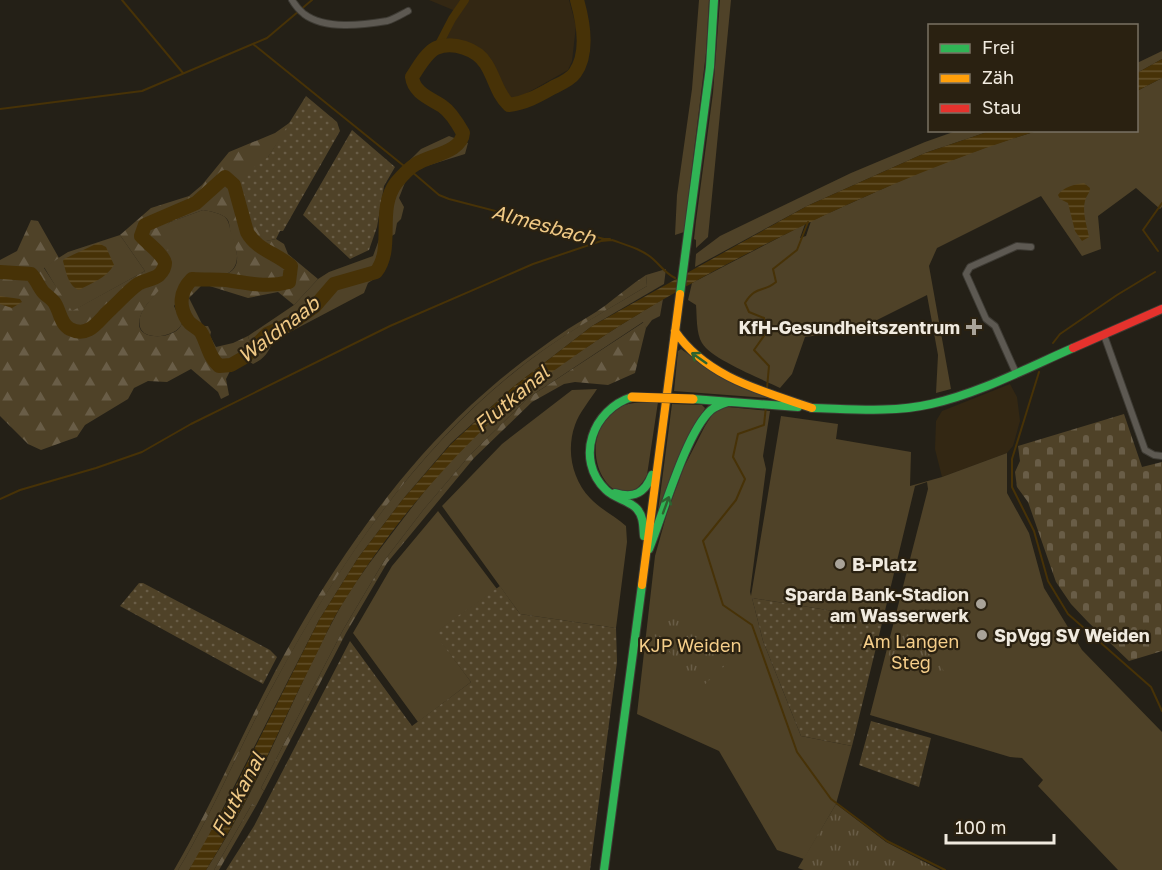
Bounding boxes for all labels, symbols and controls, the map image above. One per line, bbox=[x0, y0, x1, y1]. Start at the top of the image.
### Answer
legend bbox=[928, 24, 1138, 132]
text: Frei bbox=[982, 36, 1015, 58]
text: Zäh bbox=[982, 66, 1014, 88]
text: Stau bbox=[982, 96, 1021, 118]
water label: Almesbach bbox=[490, 199, 599, 250]
water label: Waldnaab bbox=[233, 290, 325, 367]
place label: KfH-Gesundheitszentrum bbox=[739, 316, 960, 338]
marker: KfH-Gesundheitszentrum bbox=[965, 318, 983, 336]
one-way arrow bbox=[691, 352, 707, 364]
water label: Flutkanal bbox=[469, 359, 554, 436]
one-way arrow bbox=[661, 496, 672, 515]
place label: B-Platz bbox=[852, 553, 917, 575]
marker: B-Platz bbox=[833, 557, 847, 571]
place label: Sparda Bank-Stadion am Wasserwerk bbox=[785, 583, 970, 626]
marker: Sparda Bank-Stadion am Wasserwerk bbox=[974, 597, 988, 611]
place label: SpVgg SV Weiden bbox=[994, 624, 1150, 646]
marker: SpVgg SV Weiden bbox=[975, 628, 989, 642]
park label: Am Langen Steg bbox=[863, 630, 959, 673]
park label: KJP Weiden bbox=[639, 634, 741, 656]
water label: Flutkanal bbox=[205, 748, 269, 840]
scale bar bbox=[946, 807, 1054, 845]
text: 100 m bbox=[955, 816, 1006, 838]

